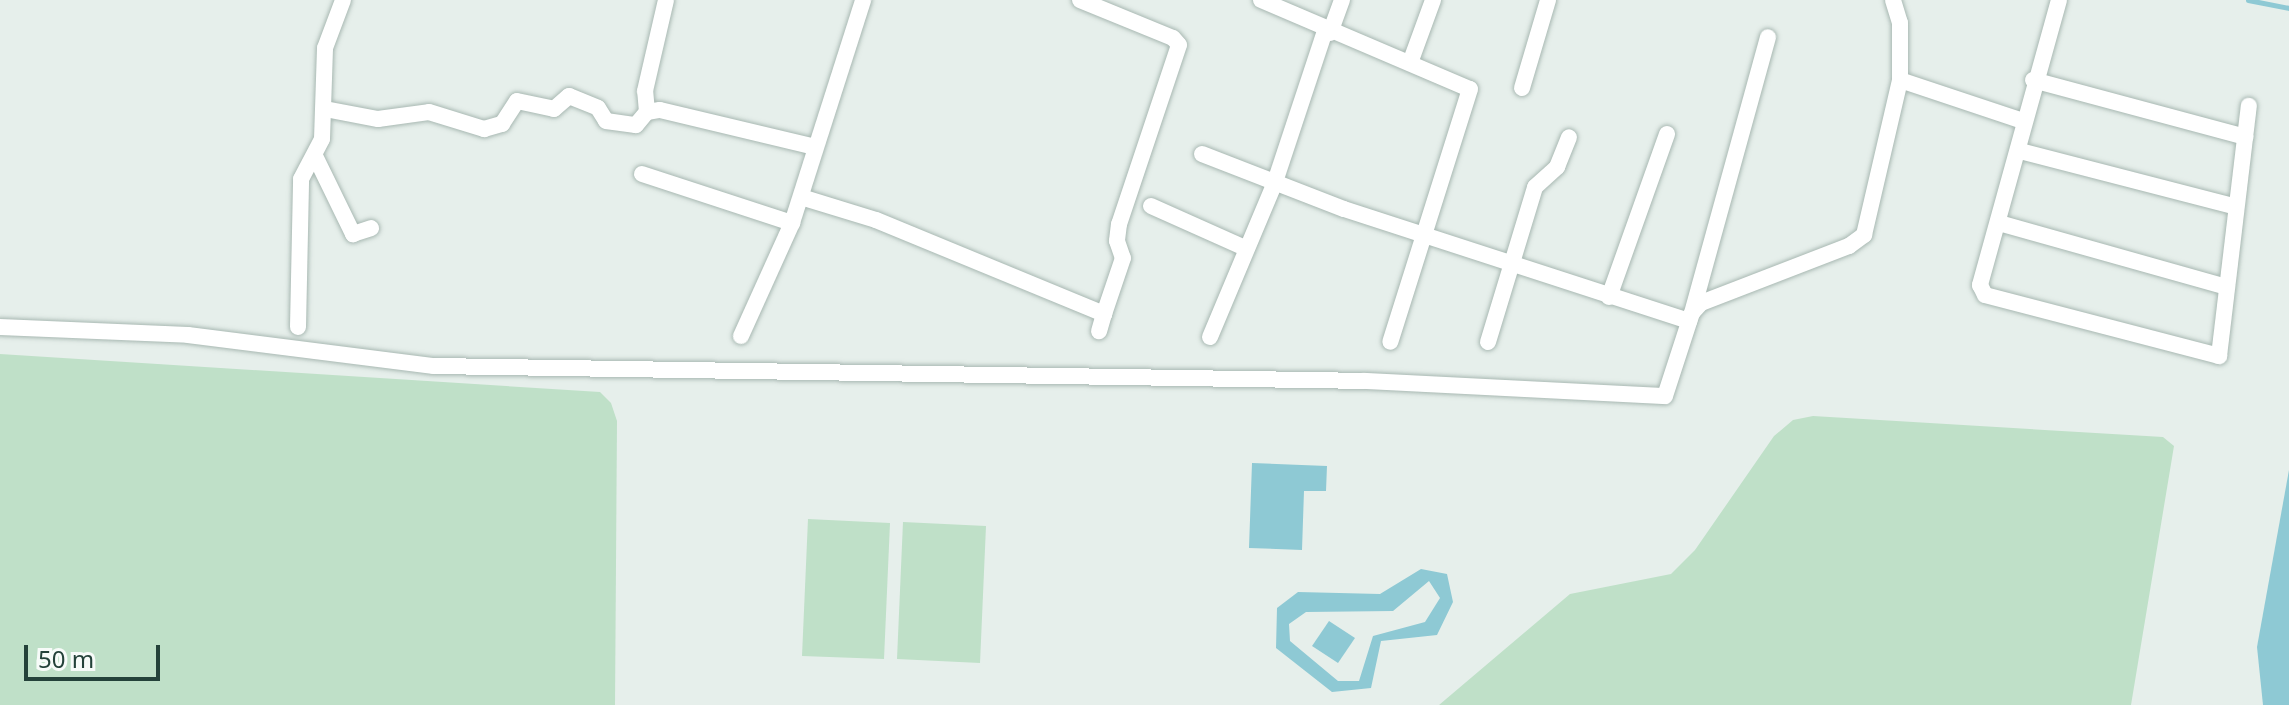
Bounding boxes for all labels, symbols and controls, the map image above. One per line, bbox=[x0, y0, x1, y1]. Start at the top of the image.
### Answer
scale bar bbox=[28, 629, 164, 679]
text: 50 m bbox=[38, 642, 94, 675]

